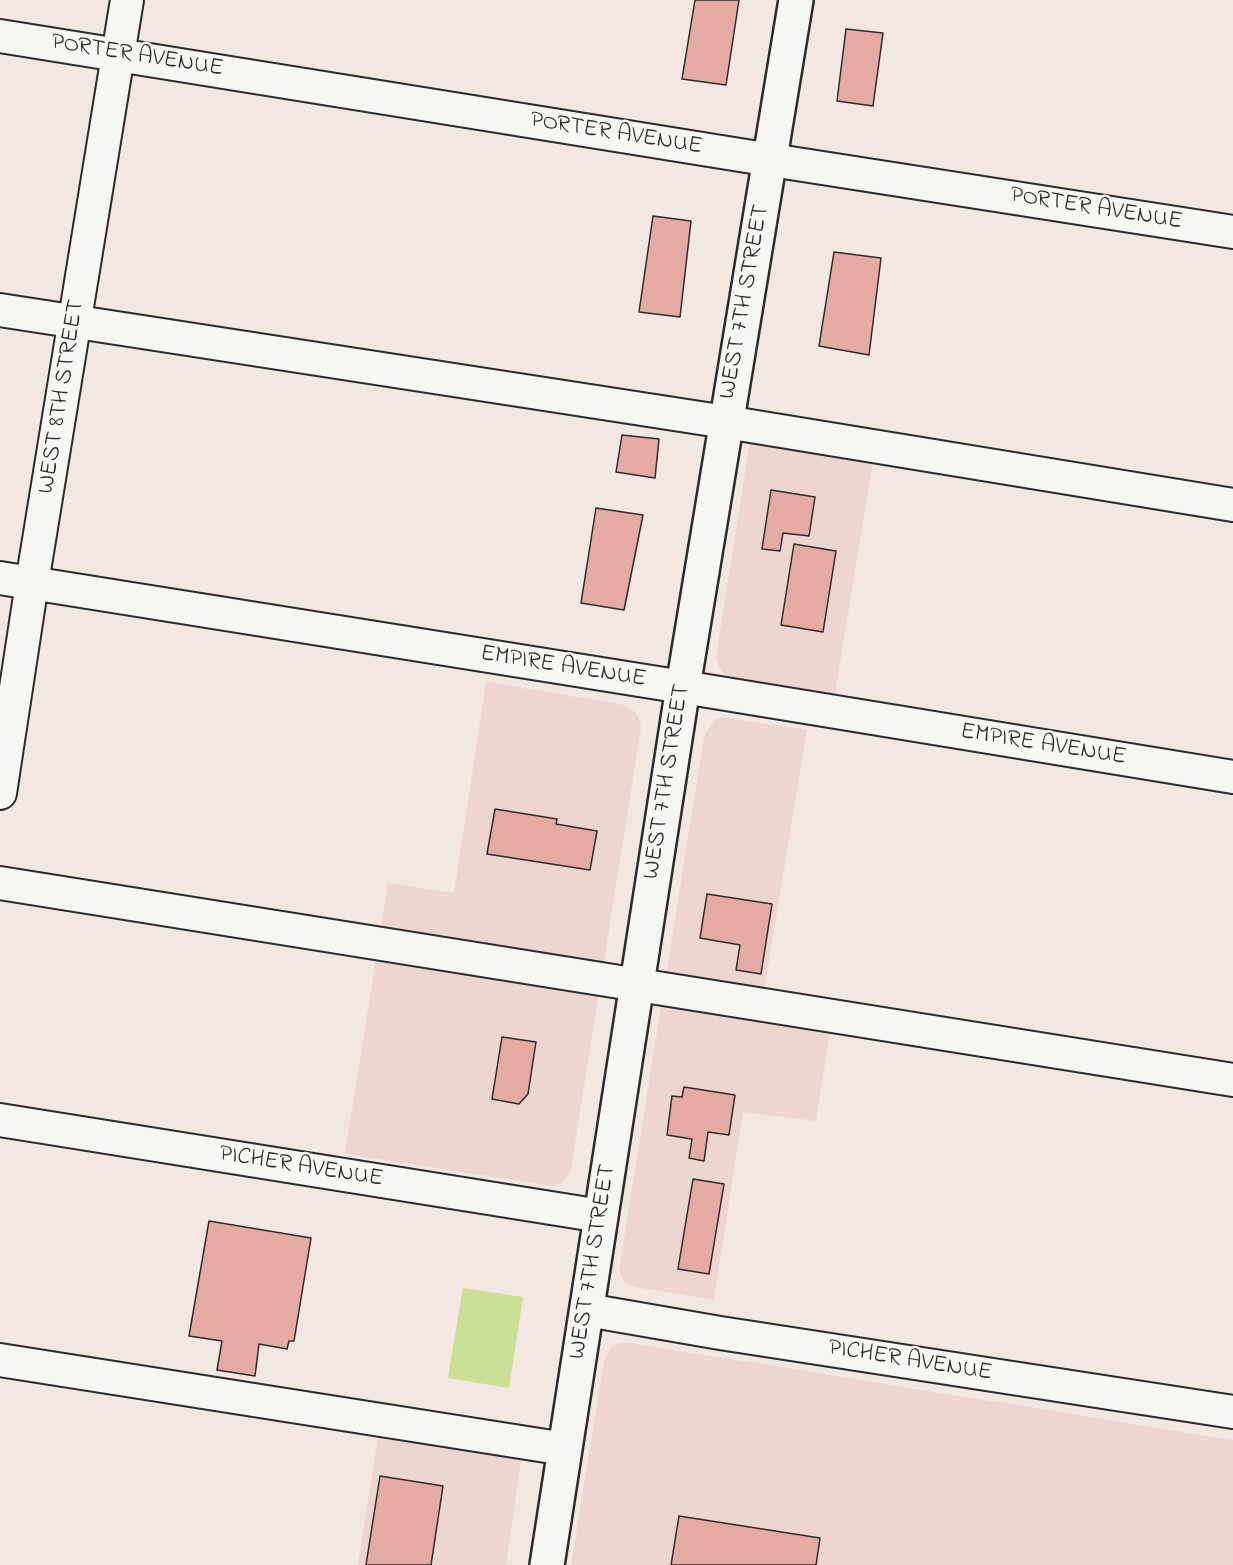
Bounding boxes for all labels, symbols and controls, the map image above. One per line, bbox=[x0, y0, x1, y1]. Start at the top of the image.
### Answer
street label: PORTER AVENUE bbox=[49, 29, 225, 85]
street label: PORTER AVENUE bbox=[528, 107, 704, 163]
street label: PORTER AVENUE bbox=[1008, 182, 1184, 238]
street label: WEST 7TH STREET bbox=[715, 202, 777, 402]
street label: WEST 8TH STREET bbox=[33, 298, 93, 496]
street label: EMPIRE AVENUE bbox=[478, 641, 648, 695]
street label: WEST 7TH STREET bbox=[638, 682, 698, 882]
street label: EMPIRE AVENUE bbox=[958, 719, 1128, 773]
street label: PICHER AVENUE bbox=[217, 1141, 385, 1195]
street label: WEST 7TH STREET bbox=[564, 1162, 624, 1362]
street label: PICHER AVENUE bbox=[826, 1335, 994, 1389]

